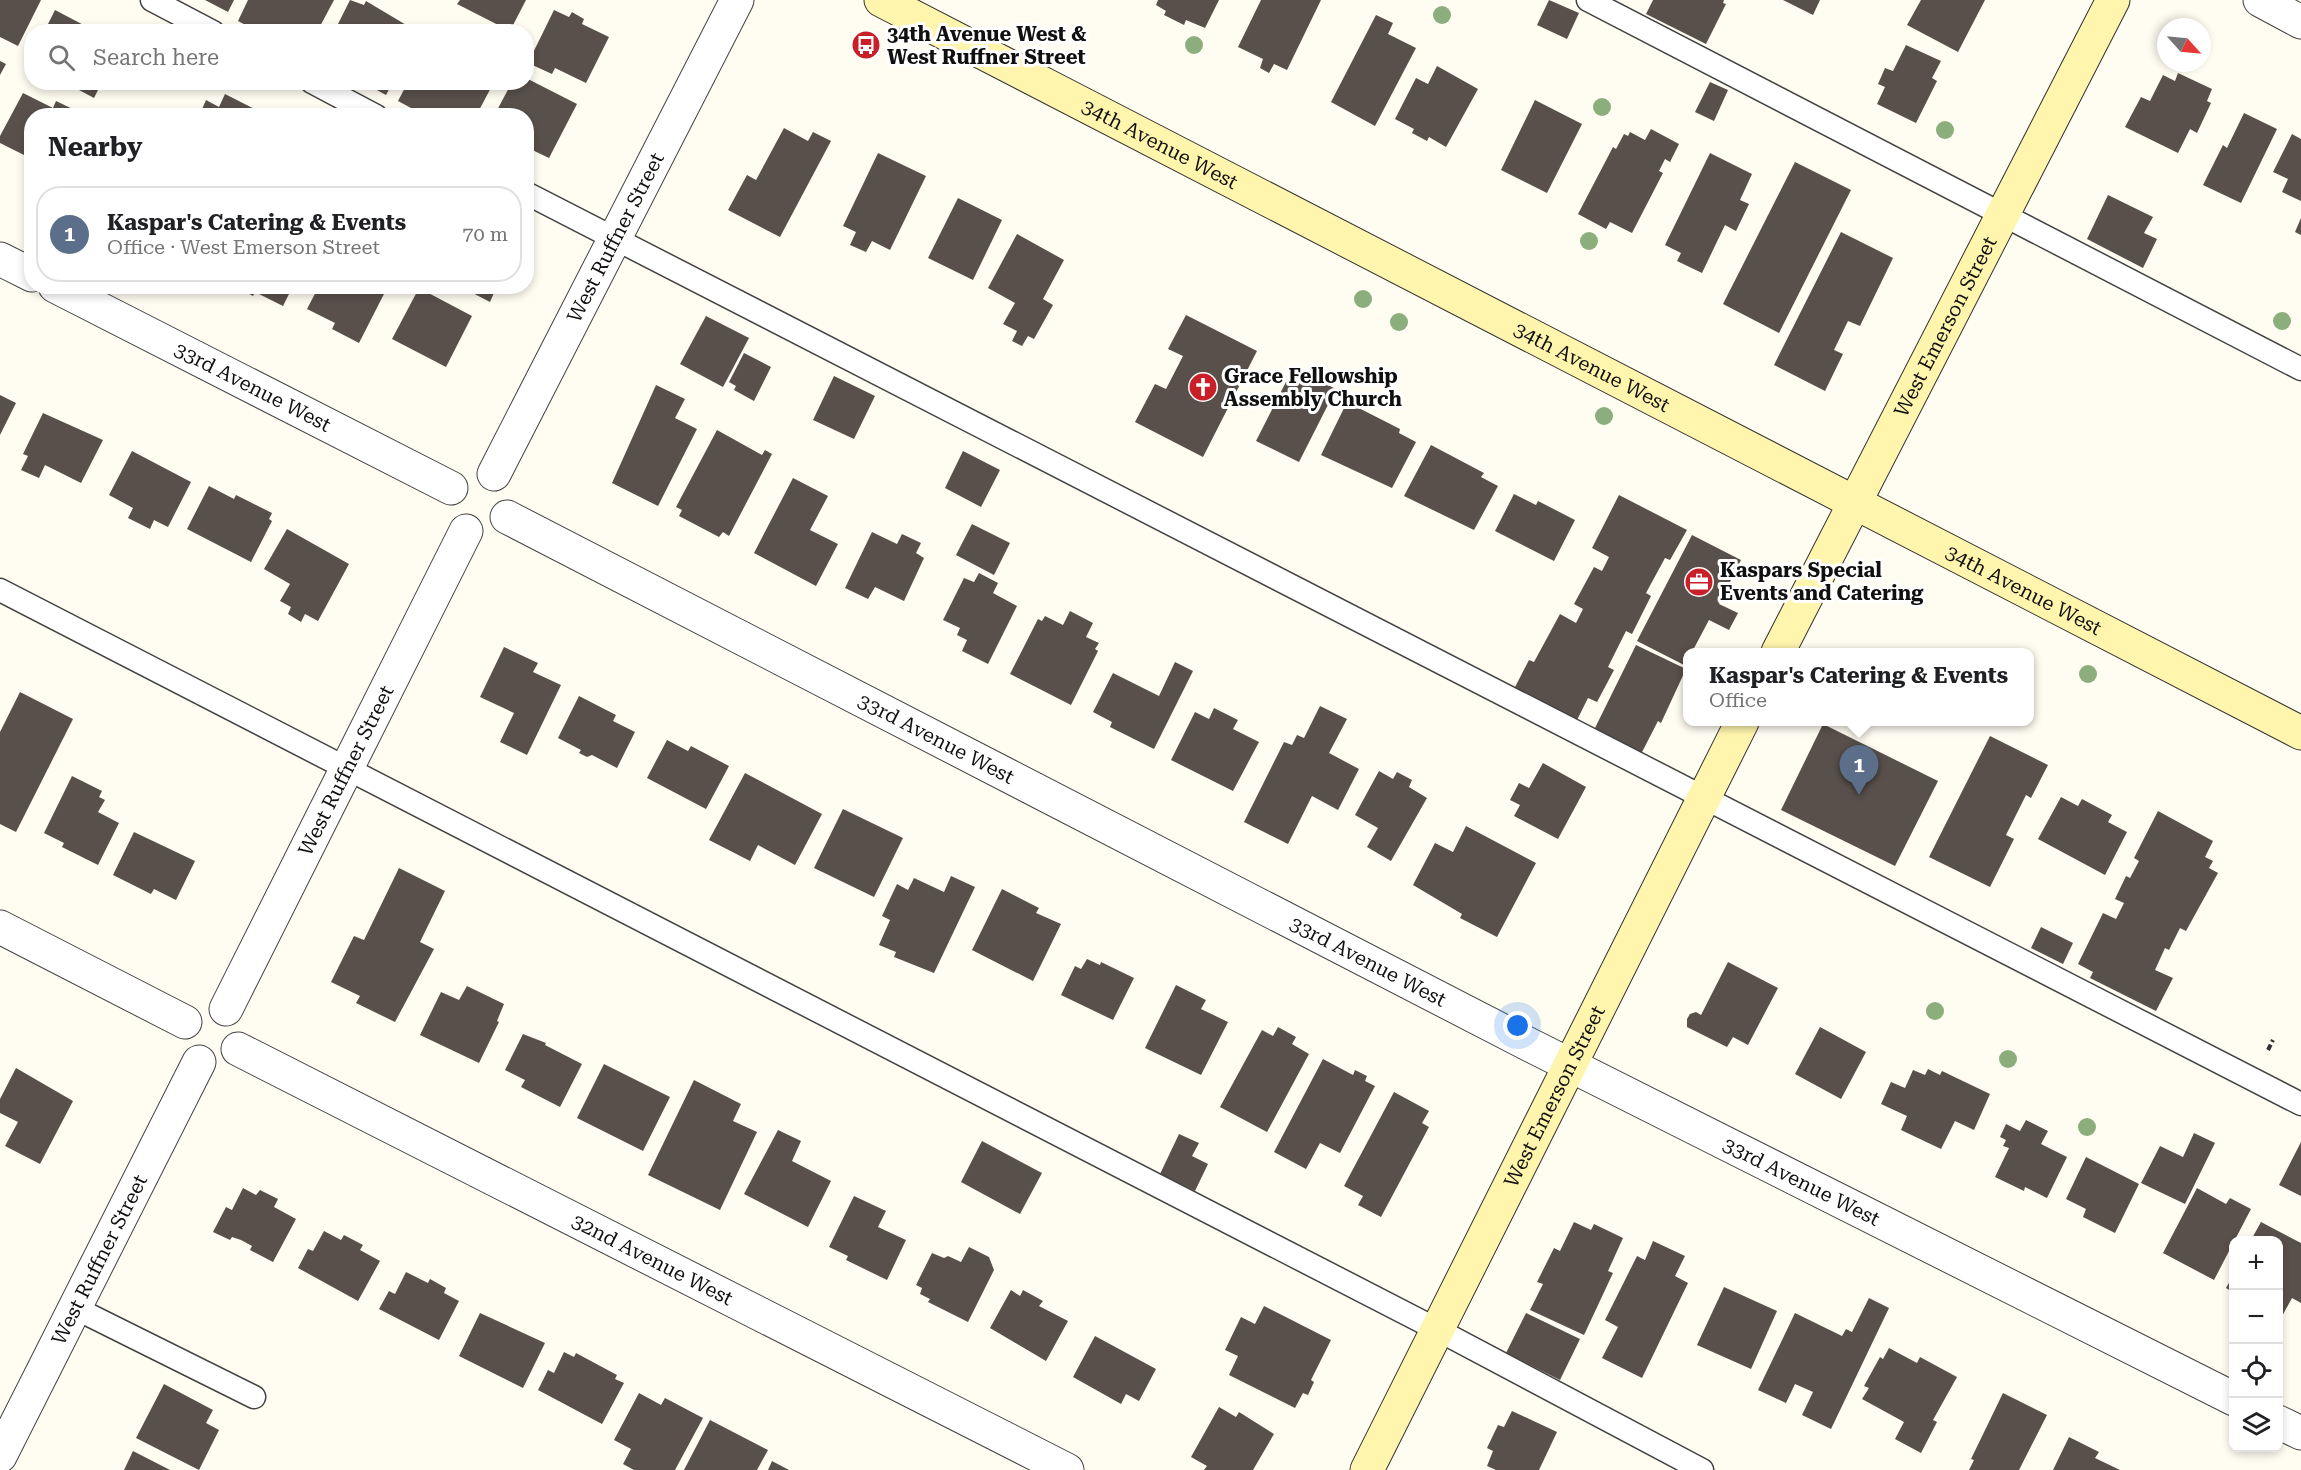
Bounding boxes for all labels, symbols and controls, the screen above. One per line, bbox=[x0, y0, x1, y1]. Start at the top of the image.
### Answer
north arrow bbox=[2157, 18, 2211, 72]
place label: 34th Avenue West & West Ruffner Street bbox=[887, 22, 1086, 69]
search box bbox=[24, 24, 534, 90]
bus stop icon: 34th Avenue West & West Ruffner Street bbox=[850, 29, 882, 61]
icon: search bbox=[45, 41, 78, 74]
text: Search here bbox=[93, 45, 219, 70]
street label: 34th Avenue West bbox=[1078, 94, 1242, 194]
text: Nearby bbox=[48, 132, 142, 162]
street label: West Ruffner Street bbox=[562, 148, 669, 326]
text: Kaspar's Catering & Events bbox=[107, 210, 406, 235]
text: 1 bbox=[64, 222, 75, 246]
text: 70 m bbox=[462, 222, 508, 246]
street label: West Emerson Street bbox=[1889, 232, 2002, 421]
text: Office · West Emerson Street bbox=[107, 235, 380, 259]
street label: 34th Avenue West bbox=[1510, 317, 1674, 417]
street label: 33rd Avenue West bbox=[170, 337, 336, 437]
place label: Grace Fellowship Assembly Church bbox=[1224, 364, 1403, 411]
church icon: Grace Fellowship Assembly Church bbox=[1187, 371, 1219, 403]
street label: 34th Avenue West bbox=[1942, 540, 2106, 640]
place label: Kaspars Special Events and Catering bbox=[1720, 558, 1924, 605]
office icon: Kaspars Special Events and Catering bbox=[1683, 566, 1715, 598]
popup bbox=[1683, 648, 2034, 726]
text: Kaspar's Catering & Events bbox=[1709, 663, 2008, 688]
street label: West Ruffner Street bbox=[293, 681, 399, 860]
street label: 33rd Avenue West bbox=[854, 688, 1019, 789]
text: Office bbox=[1709, 688, 1767, 712]
pin: 1 bbox=[1840, 746, 1878, 795]
street label: 33rd Avenue West bbox=[1286, 911, 1451, 1012]
street label: West Emerson Street bbox=[1499, 1001, 1610, 1191]
your location bbox=[1503, 1011, 1532, 1040]
street label: 33rd Avenue West bbox=[1719, 1132, 1884, 1231]
street label: West Ruffner Street bbox=[46, 1170, 152, 1349]
street label: 32nd Avenue West bbox=[568, 1209, 738, 1311]
map controls bbox=[2229, 1236, 2283, 1452]
button: + bbox=[2229, 1236, 2283, 1290]
button: − bbox=[2229, 1290, 2283, 1344]
button: locate bbox=[2229, 1344, 2283, 1398]
button: layers bbox=[2229, 1398, 2283, 1452]

